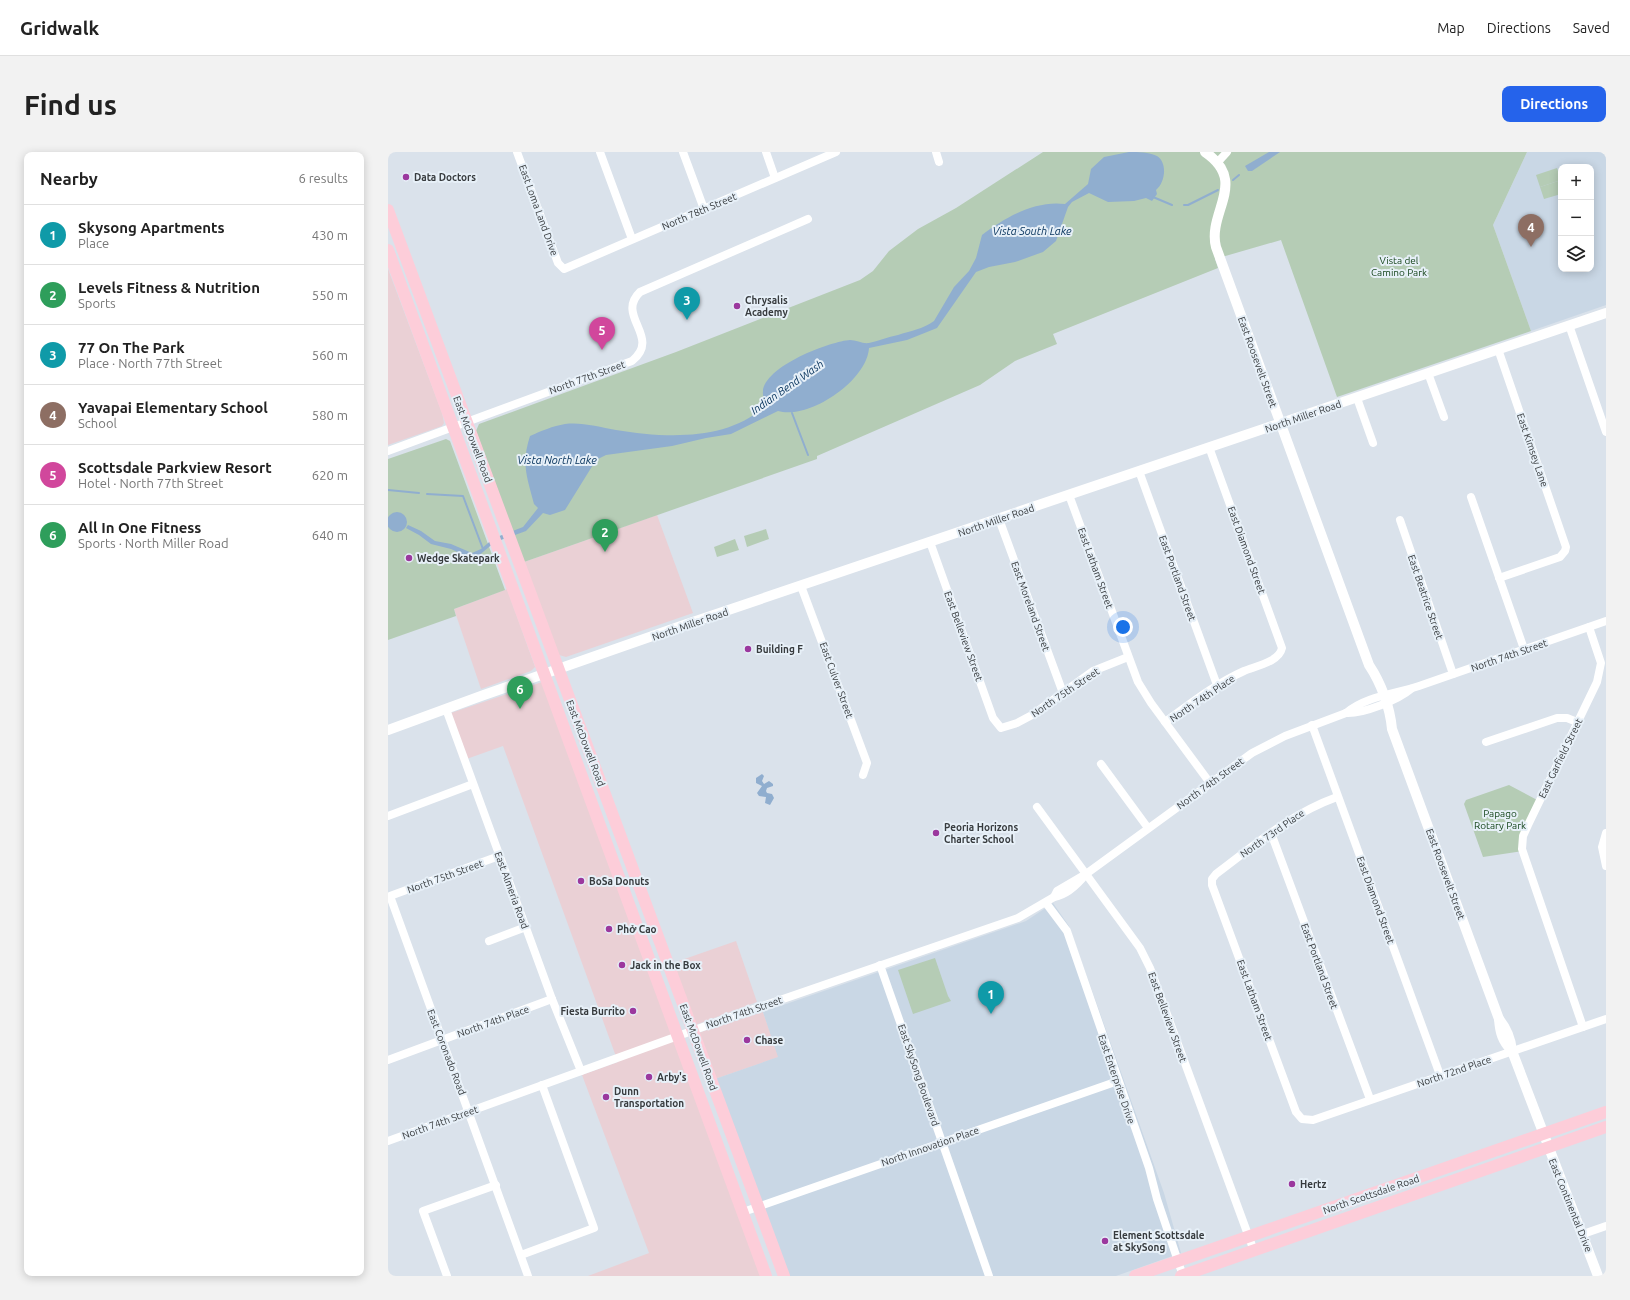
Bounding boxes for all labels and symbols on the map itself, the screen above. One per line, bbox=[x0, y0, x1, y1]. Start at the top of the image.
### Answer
street label: East Loma Land Drive bbox=[517, 163, 560, 257]
marker: Data Doctors bbox=[401, 172, 411, 182]
place label: Data Doctors bbox=[414, 172, 476, 183]
street label: North 78th Street bbox=[660, 191, 738, 232]
pin: 4 bbox=[1518, 214, 1544, 247]
water label: Vista South Lake bbox=[992, 225, 1072, 237]
park label: Vista del Camino Park bbox=[1371, 255, 1427, 278]
pin: 3 bbox=[674, 287, 700, 320]
place label: Chrysalis Academy bbox=[745, 295, 788, 318]
marker: Chrysalis Academy bbox=[732, 301, 742, 311]
street label: East Roosevelt Street bbox=[1236, 315, 1279, 409]
pin: 5 bbox=[589, 317, 615, 350]
water label: Indian Bend Wash bbox=[748, 357, 826, 417]
street label: North 77th Street bbox=[548, 359, 627, 396]
street label: East McDowell Road bbox=[451, 395, 494, 484]
street label: North Miller Road bbox=[1264, 398, 1343, 435]
street label: East Kimsey Lane bbox=[1515, 412, 1550, 488]
water label: Vista North Lake bbox=[517, 454, 597, 466]
street label: North Miller Road bbox=[957, 502, 1036, 539]
street label: East Diamond Street bbox=[1226, 505, 1267, 595]
pin: 2 bbox=[592, 519, 618, 552]
street label: East Latham Street bbox=[1076, 526, 1115, 610]
street label: East Portland Street bbox=[1157, 534, 1198, 623]
marker: Wedge Skatepark bbox=[404, 553, 414, 563]
place label: Wedge Skatepark bbox=[417, 553, 500, 564]
street label: East Beatrice Street bbox=[1406, 553, 1445, 641]
street label: East Moreland Street bbox=[1009, 560, 1052, 653]
street label: East Belleview Street bbox=[942, 590, 985, 683]
street label: North Miller Road bbox=[651, 606, 730, 643]
your location bbox=[1113, 617, 1133, 637]
street label: North 74th Street bbox=[1470, 637, 1549, 674]
street label: East Culver Street bbox=[818, 641, 855, 720]
marker: Building F bbox=[743, 644, 753, 654]
place label: Building F bbox=[756, 644, 803, 655]
street label: North 75th Street bbox=[1029, 665, 1102, 719]
street label: North 74th Place bbox=[1168, 673, 1237, 724]
pin: 6 bbox=[507, 676, 533, 709]
street label: East McDowell Road bbox=[564, 699, 607, 788]
street label: East Garfield Street bbox=[1536, 717, 1585, 800]
street label: North 74th Street bbox=[1175, 755, 1246, 811]
street label: North 73rd Place bbox=[1238, 807, 1306, 860]
park label: Papago Rotary Park bbox=[1474, 808, 1526, 831]
place label: Peoria Horizons Charter School bbox=[944, 822, 1018, 845]
street label: East Roosevelt Street bbox=[1424, 827, 1467, 921]
marker: Peoria Horizons Charter School bbox=[931, 828, 941, 838]
street label: East Almeria Road bbox=[492, 850, 531, 930]
street label: East Diamond Street bbox=[1355, 855, 1396, 945]
street label: North 75th Street bbox=[406, 858, 485, 895]
marker: BoSa Donuts bbox=[576, 876, 586, 886]
place label: BoSa Donuts bbox=[589, 876, 650, 887]
street label: East Portland Street bbox=[1299, 922, 1340, 1011]
marker: Phở Cao bbox=[604, 924, 614, 934]
place label: Phở Cao bbox=[617, 924, 657, 935]
street label: East Latham Street bbox=[1235, 958, 1274, 1042]
marker: Jack in the Box bbox=[617, 960, 627, 970]
place label: Jack in the Box bbox=[630, 960, 701, 971]
street label: East Belleview Street bbox=[1146, 971, 1189, 1064]
pin: 1 bbox=[978, 981, 1004, 1014]
street label: North 74th Street bbox=[705, 994, 784, 1031]
street label: East McDowell Road bbox=[678, 1002, 719, 1092]
street label: North 74th Place bbox=[456, 1003, 531, 1040]
place label: Fiesta Burrito bbox=[561, 1006, 625, 1017]
marker: Fiesta Burrito bbox=[628, 1006, 638, 1016]
street label: East Coronado Road bbox=[425, 1008, 468, 1097]
street label: East SkySong Boulevard bbox=[896, 1023, 941, 1128]
street label: East Enterprise Drive bbox=[1096, 1033, 1137, 1125]
marker: Chase bbox=[742, 1035, 752, 1045]
place label: Chase bbox=[755, 1035, 783, 1046]
street label: North 72nd Place bbox=[1416, 1054, 1493, 1089]
marker: Arby's bbox=[644, 1072, 654, 1082]
place label: Arby's bbox=[657, 1072, 687, 1083]
place label: Dunn Transportation bbox=[614, 1086, 684, 1109]
marker: Dunn Transportation bbox=[601, 1092, 611, 1102]
street label: North 74th Street bbox=[401, 1104, 480, 1141]
street label: North Innovation Place bbox=[880, 1125, 980, 1168]
street label: East Continental Drive bbox=[1547, 1157, 1594, 1254]
street label: North Scottsdale Road bbox=[1322, 1173, 1421, 1216]
marker: Hertz bbox=[1287, 1179, 1297, 1189]
place label: Hertz bbox=[1300, 1179, 1326, 1190]
place label: Element Scottsdale at SkySong bbox=[1113, 1230, 1205, 1253]
marker: Element Scottsdale at SkySong bbox=[1100, 1236, 1110, 1246]

